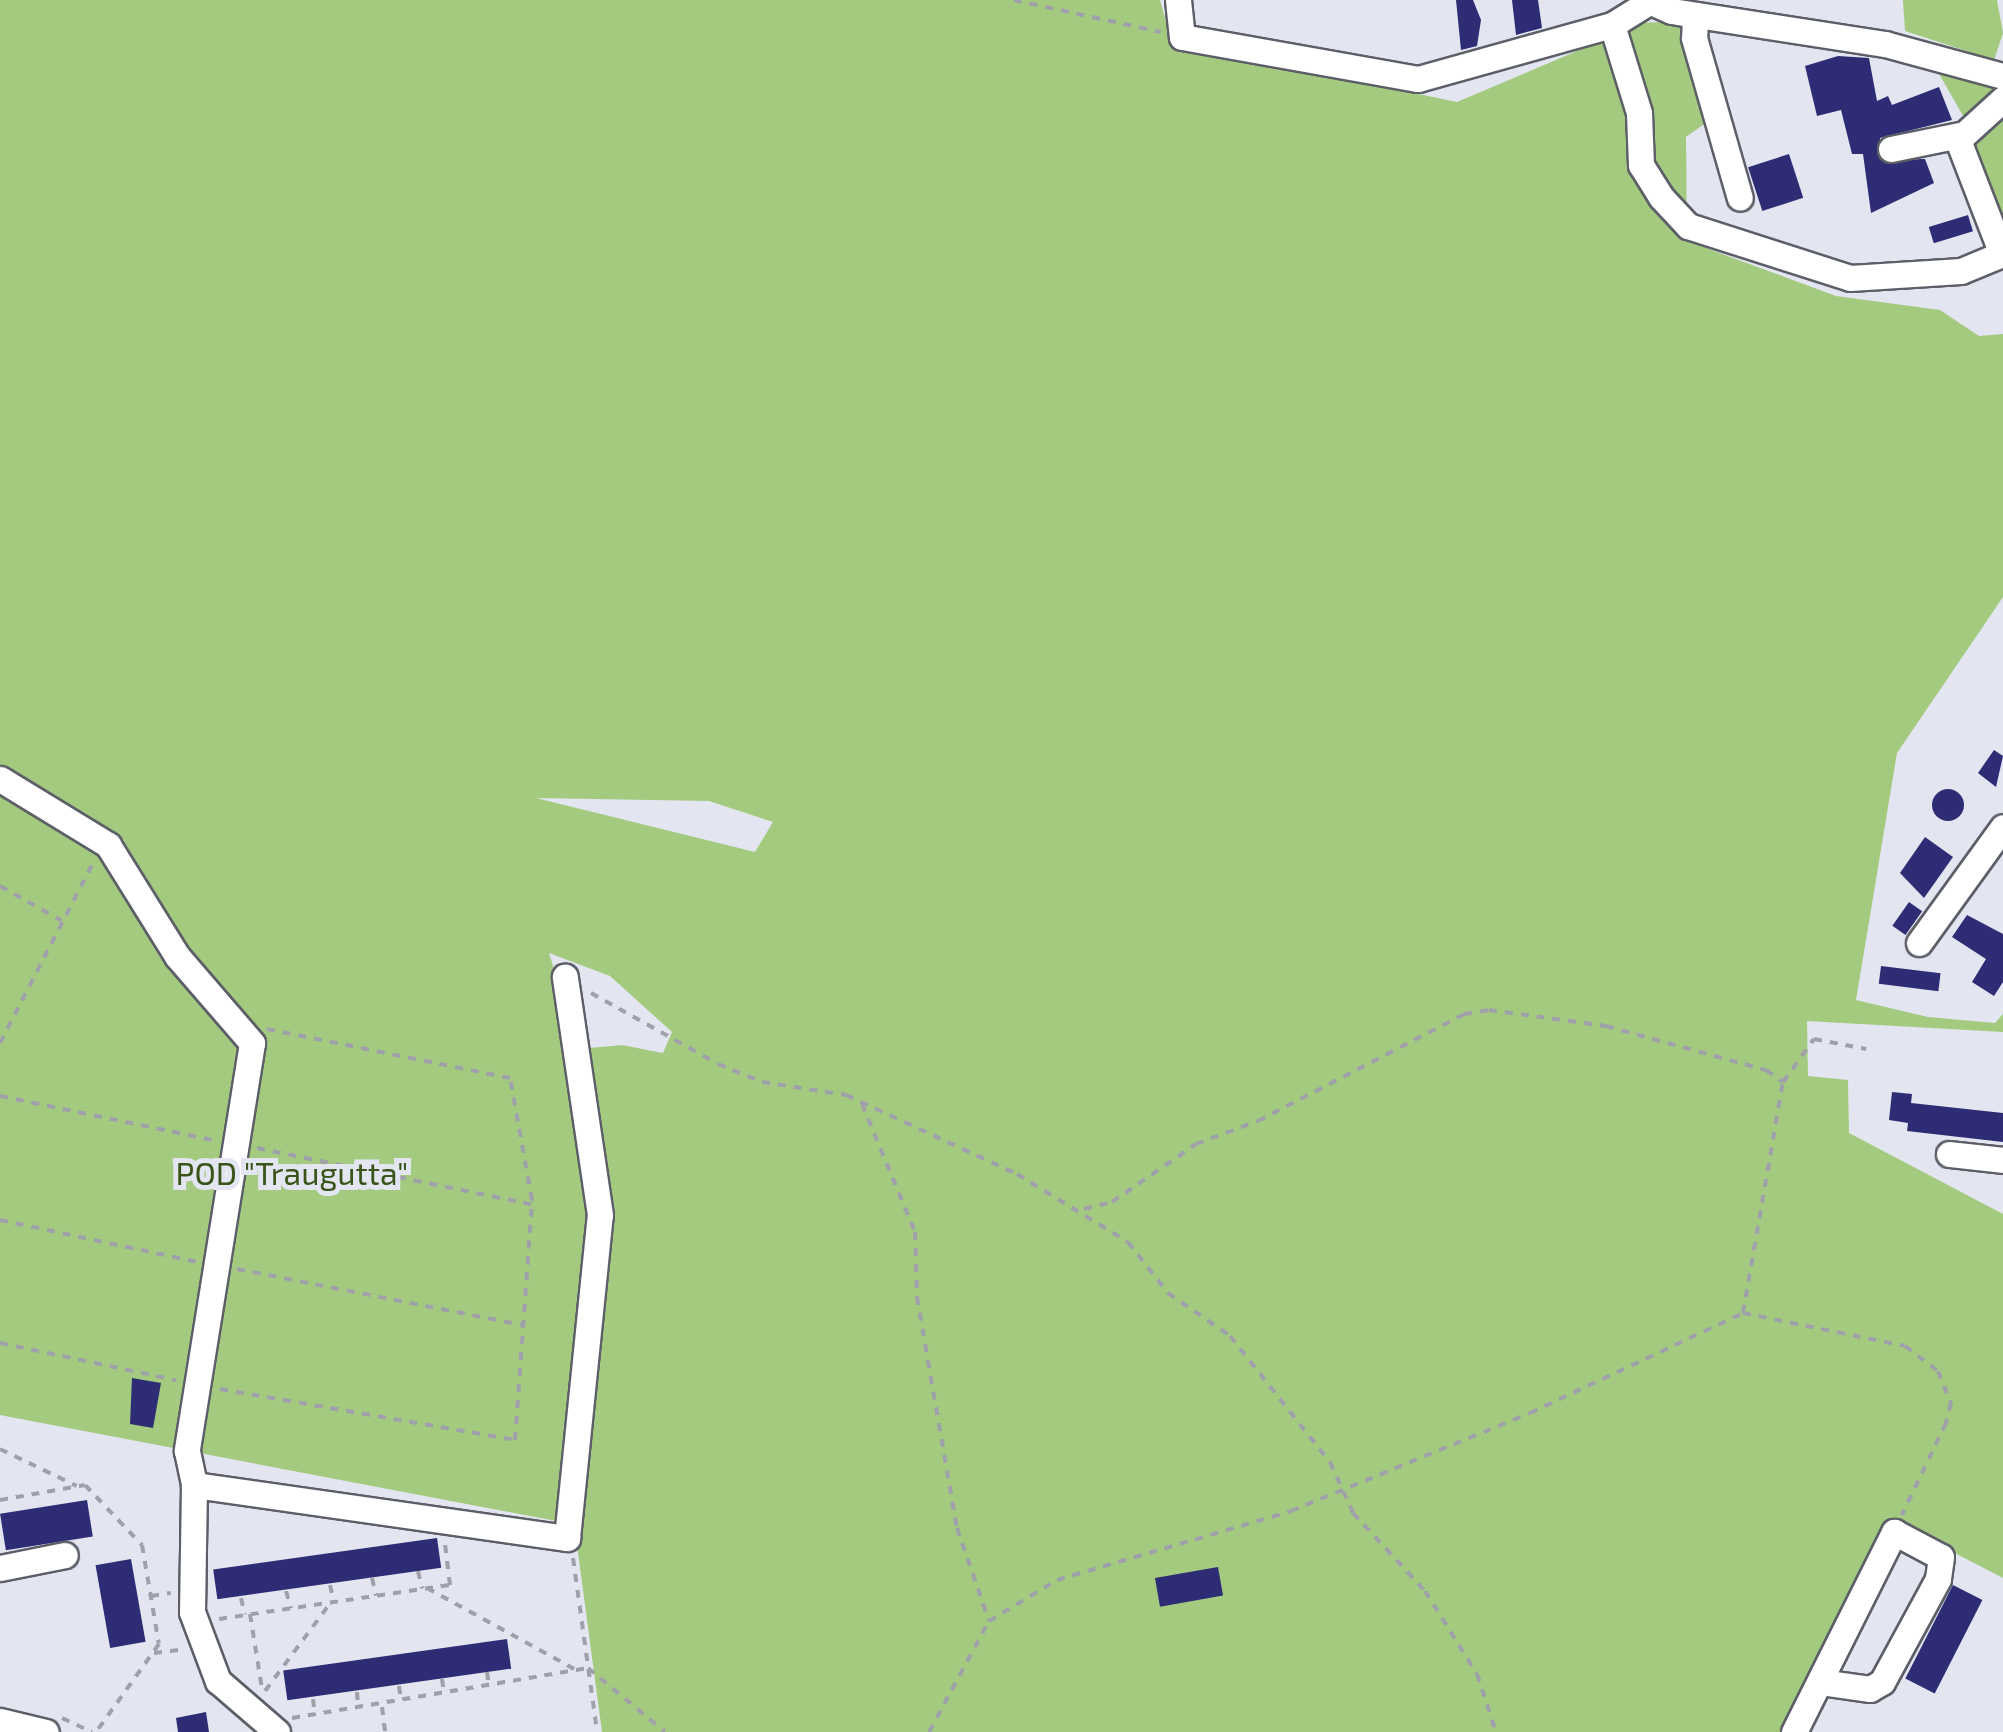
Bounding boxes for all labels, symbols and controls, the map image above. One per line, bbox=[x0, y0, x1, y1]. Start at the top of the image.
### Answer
park label: POD "Traugutta" bbox=[175, 1153, 409, 1191]

